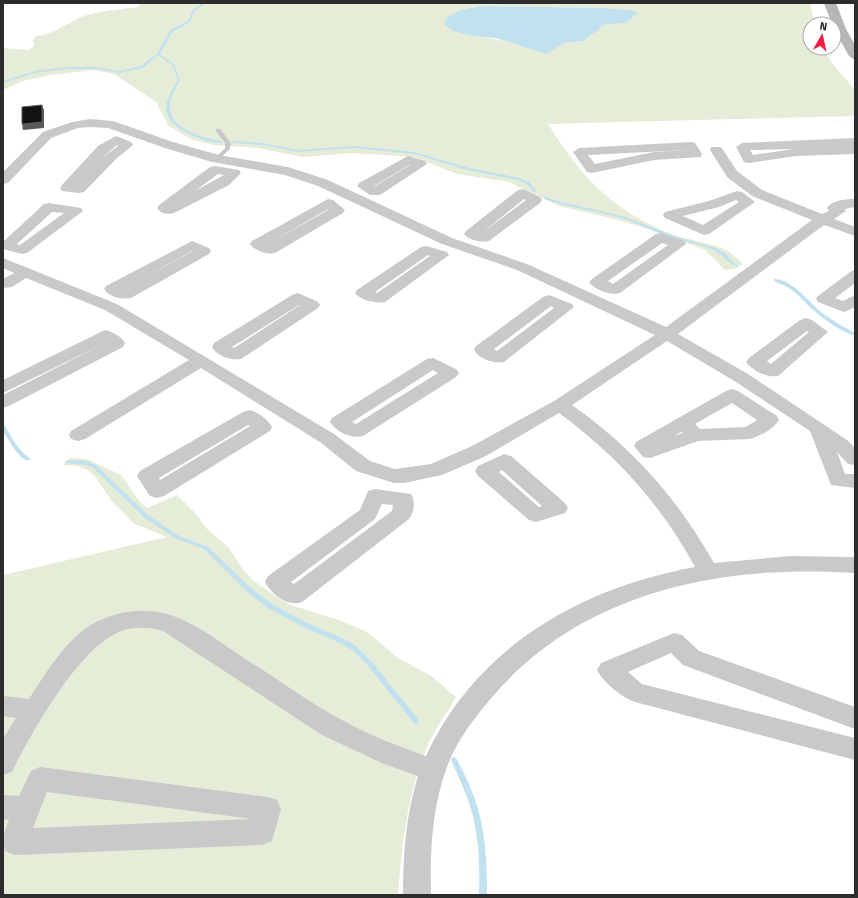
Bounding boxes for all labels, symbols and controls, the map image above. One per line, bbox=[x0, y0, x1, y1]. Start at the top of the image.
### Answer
north arrow bbox=[802, 16, 842, 56]
text: N bbox=[819, 20, 828, 34]

